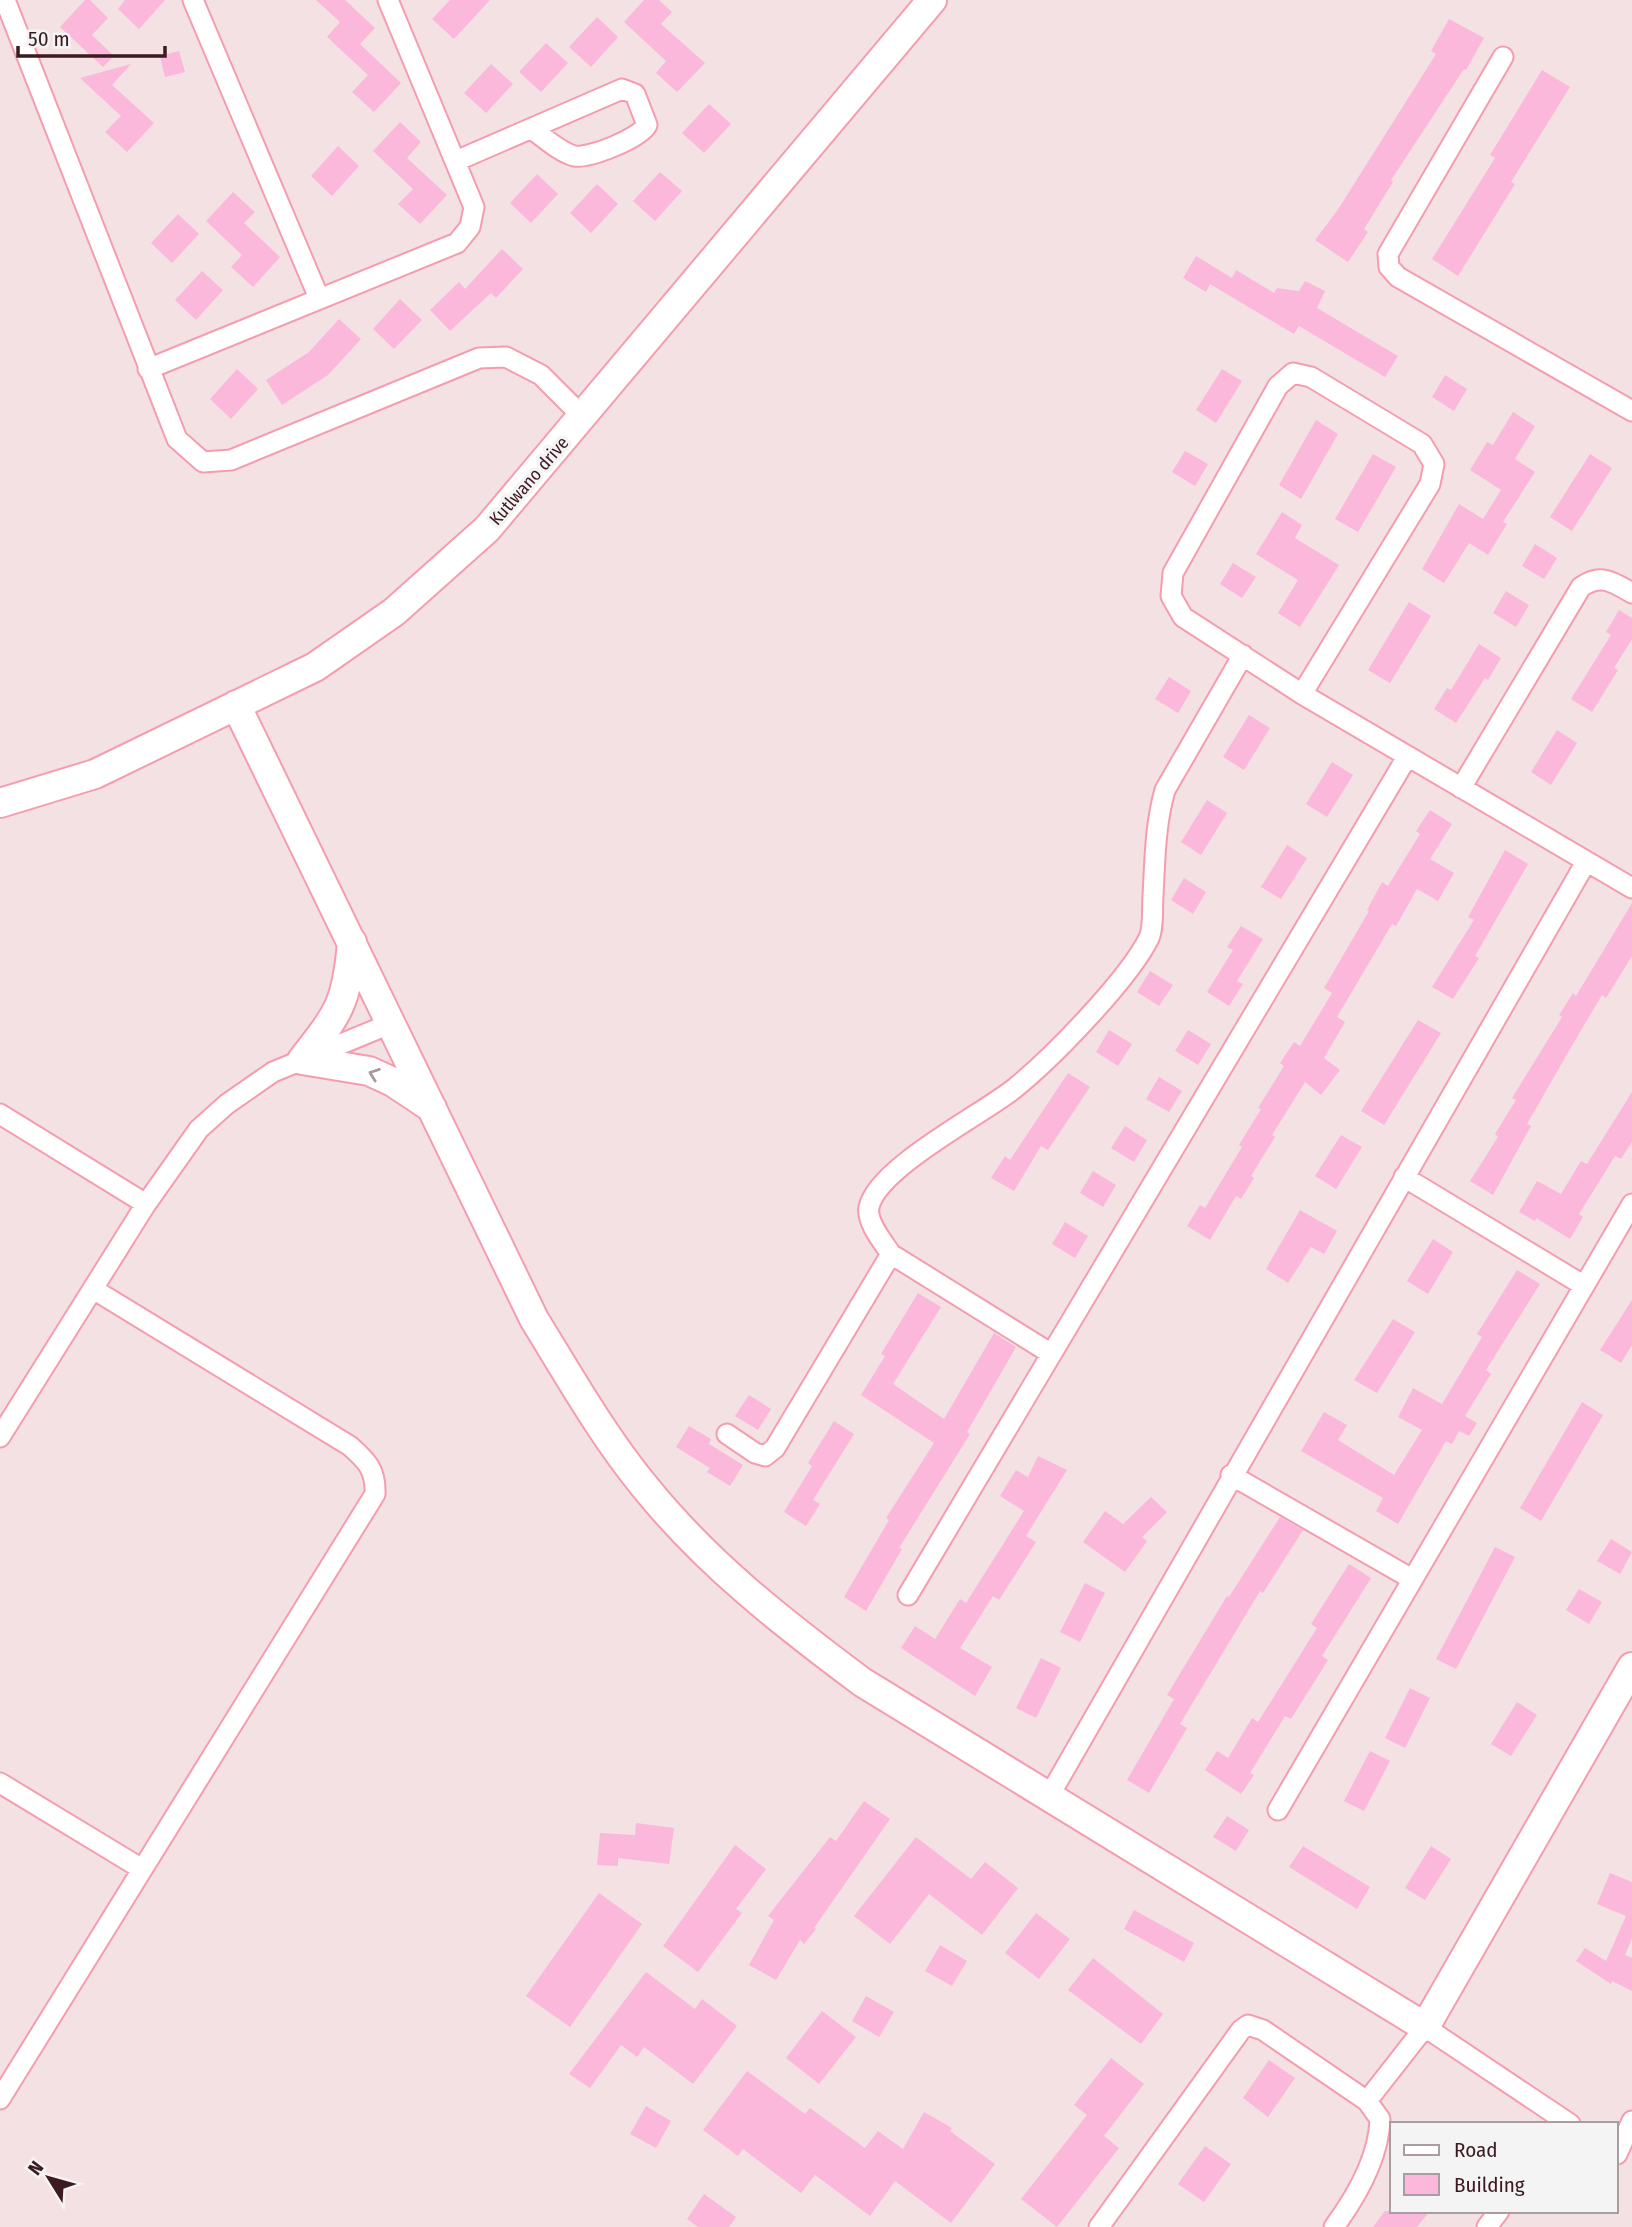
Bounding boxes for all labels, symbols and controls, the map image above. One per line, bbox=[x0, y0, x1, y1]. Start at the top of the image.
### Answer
scale bar bbox=[18, 14, 164, 58]
text: 50 m bbox=[28, 26, 70, 52]
street label: Kutlwano drive bbox=[485, 432, 573, 530]
one-way arrow bbox=[369, 1068, 381, 1082]
legend bbox=[1390, 2122, 1618, 2213]
text: Road bbox=[1454, 2137, 1498, 2163]
north arrow bbox=[14, 2143, 84, 2213]
text: N bbox=[23, 2157, 48, 2180]
text: Building bbox=[1454, 2172, 1525, 2198]

